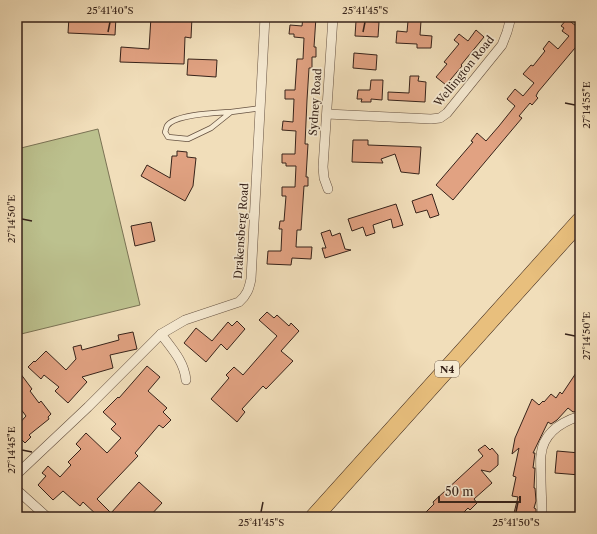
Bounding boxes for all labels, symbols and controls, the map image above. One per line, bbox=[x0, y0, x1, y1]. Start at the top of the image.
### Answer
text: 25°41'40"S bbox=[86, 4, 134, 17]
text: 25°41'45"S bbox=[342, 4, 388, 17]
street label: Wellington Road bbox=[430, 32, 497, 110]
street label: Sydney Road bbox=[306, 67, 324, 136]
text: 27°14'55"E bbox=[580, 81, 593, 129]
street label: Drakensberg Road bbox=[231, 182, 251, 280]
text: 27°14'50"E bbox=[5, 195, 18, 243]
text: 27°14'50"E bbox=[580, 312, 593, 360]
road number: N4 bbox=[435, 361, 459, 377]
text: 27°14'45"E bbox=[5, 426, 18, 474]
scale bar bbox=[439, 478, 520, 504]
text: 50 m bbox=[445, 484, 474, 499]
text: 25°41'45"S bbox=[238, 516, 284, 529]
text: 25°41'50"S bbox=[492, 516, 540, 529]

